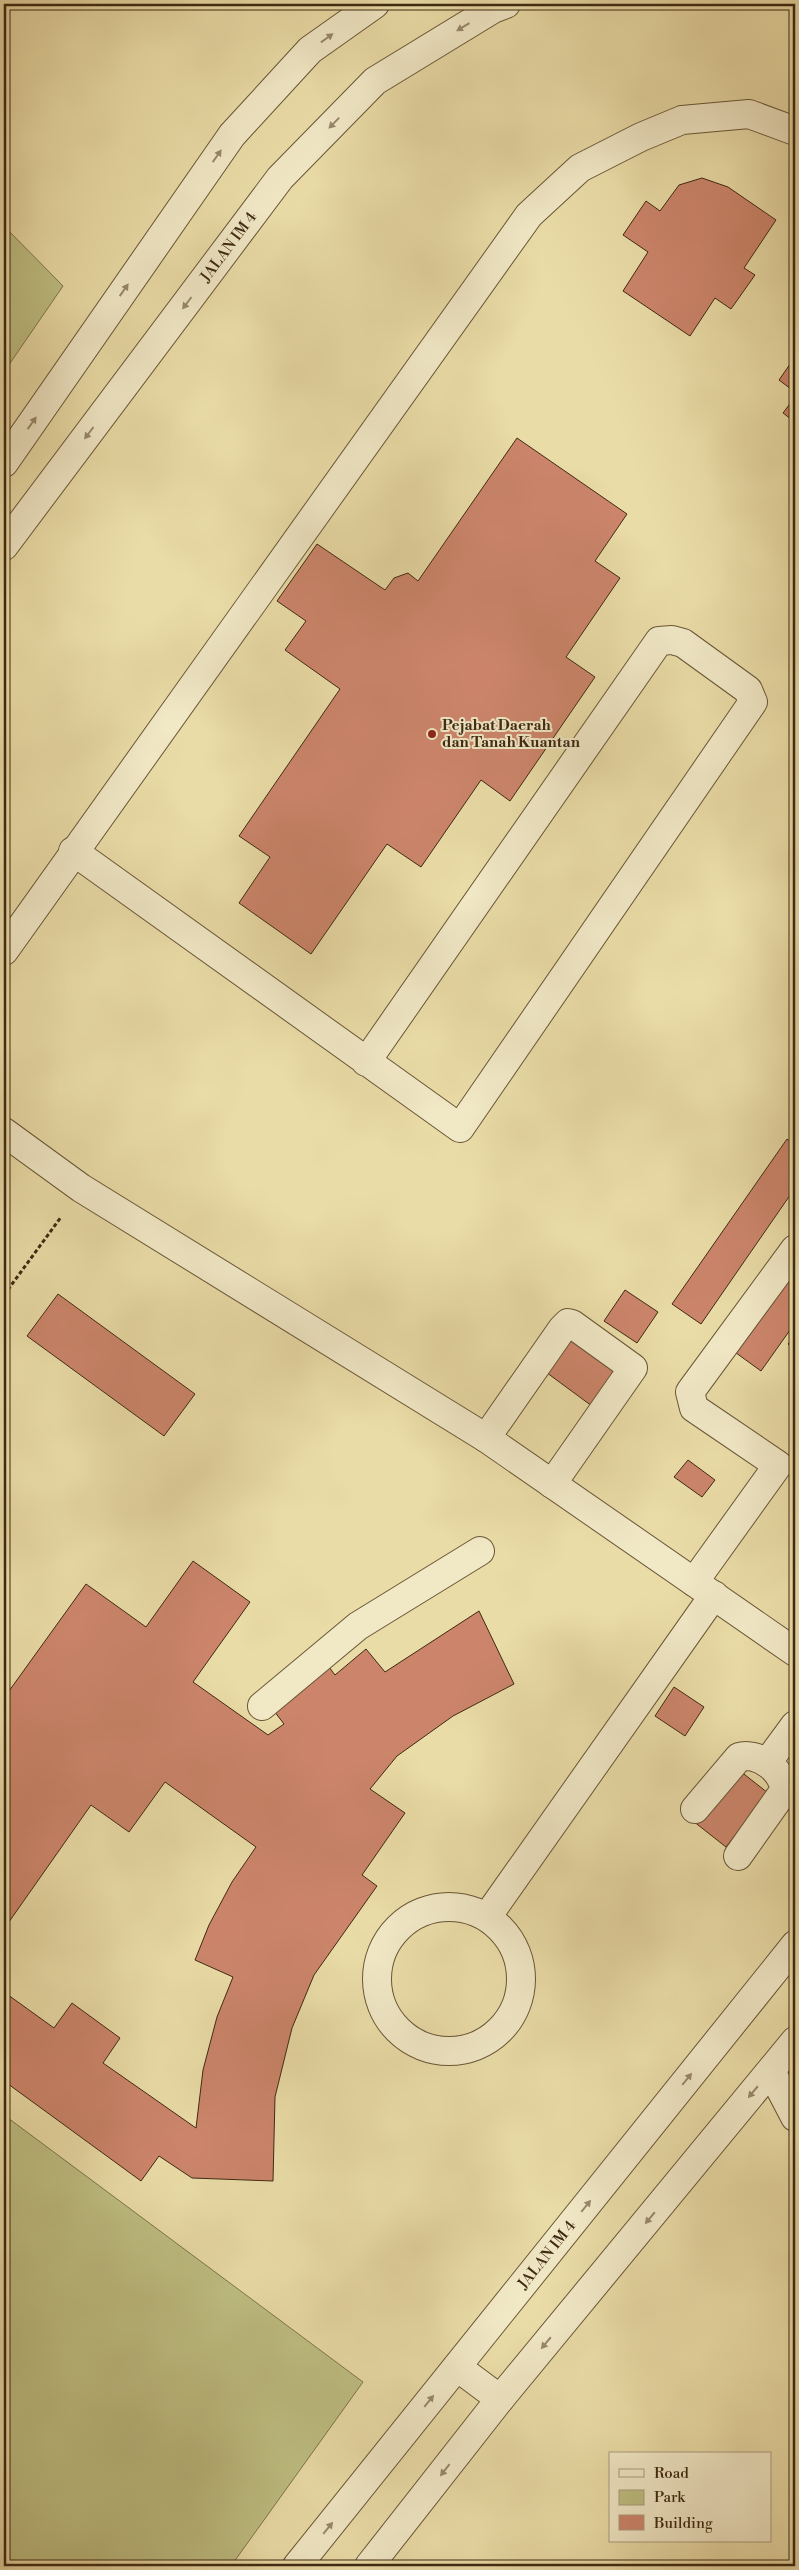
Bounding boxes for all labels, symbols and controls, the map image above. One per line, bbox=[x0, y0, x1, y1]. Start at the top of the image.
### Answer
one-way arrow bbox=[457, 23, 470, 32]
one-way arrow bbox=[320, 33, 334, 43]
one-way arrow bbox=[328, 117, 340, 129]
one-way arrow bbox=[212, 149, 222, 163]
street label: JALAN IM 4 bbox=[195, 208, 261, 286]
one-way arrow bbox=[119, 283, 129, 296]
one-way arrow bbox=[181, 296, 192, 309]
one-way arrow bbox=[27, 416, 37, 430]
one-way arrow bbox=[84, 426, 94, 440]
place label: Pejabat Daerah dan Tanah Kuantan bbox=[442, 716, 581, 752]
marker: Pejabat Daerah dan Tanah Kuantan bbox=[426, 728, 438, 740]
one-way arrow bbox=[682, 2073, 693, 2086]
one-way arrow bbox=[747, 2086, 759, 2098]
one-way arrow bbox=[580, 2200, 591, 2213]
one-way arrow bbox=[644, 2211, 655, 2224]
street label: JALAN IM 4 bbox=[513, 2216, 580, 2294]
one-way arrow bbox=[541, 2336, 552, 2349]
one-way arrow bbox=[424, 2395, 435, 2408]
legend bbox=[609, 2452, 772, 2542]
one-way arrow bbox=[439, 2463, 450, 2476]
text: Road bbox=[654, 2464, 689, 2483]
text: Park bbox=[654, 2488, 686, 2507]
text: Building bbox=[653, 2514, 713, 2533]
one-way arrow bbox=[322, 2522, 333, 2535]

